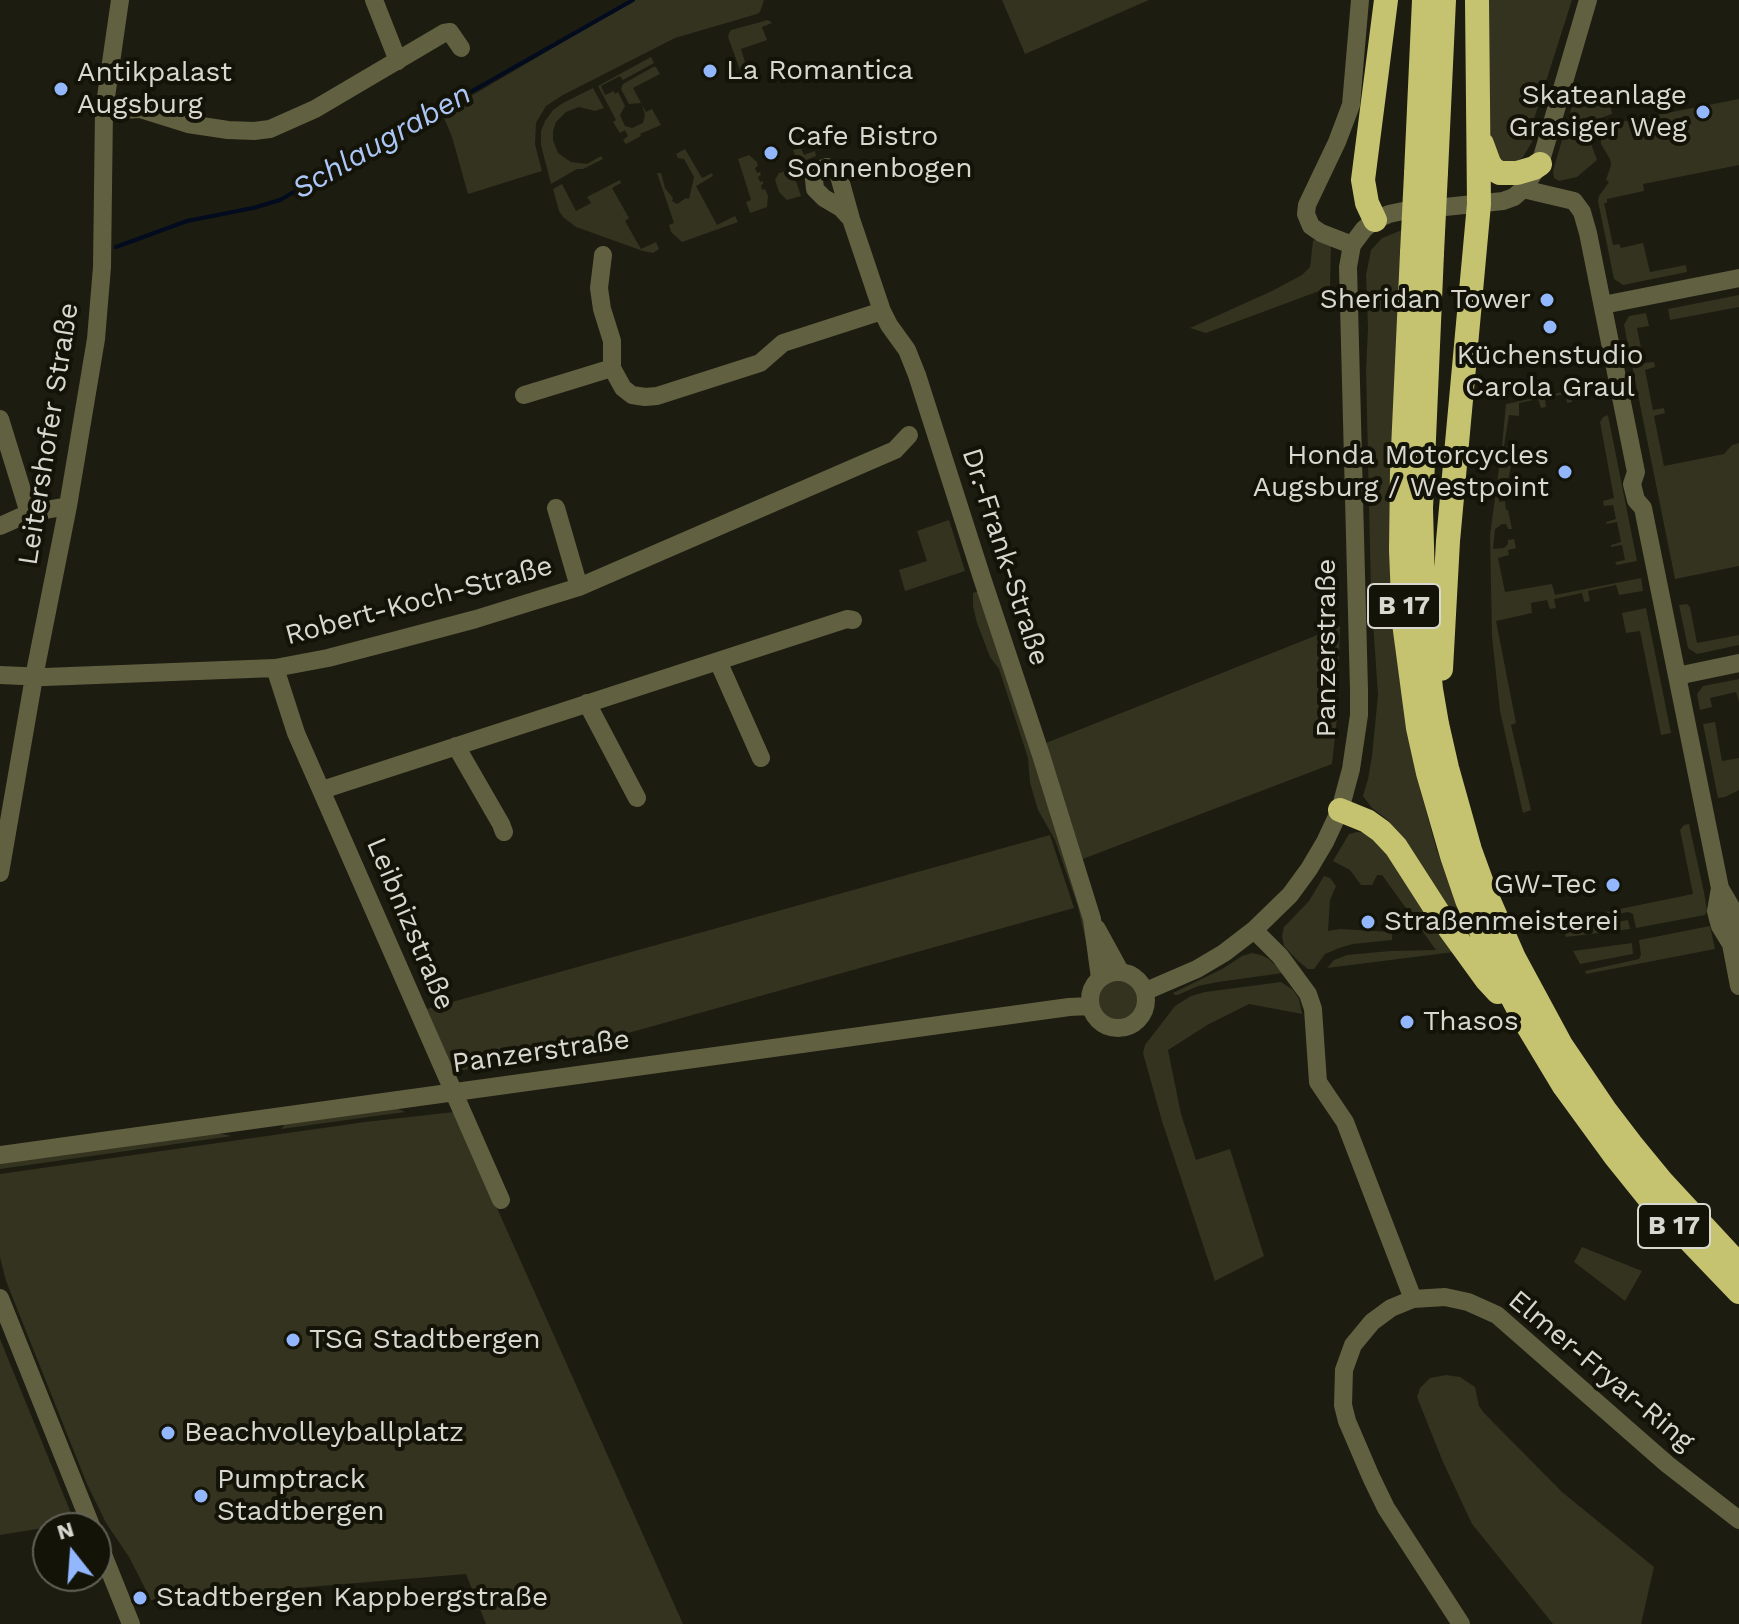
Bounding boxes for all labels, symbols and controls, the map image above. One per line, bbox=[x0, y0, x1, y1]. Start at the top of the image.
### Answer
place label: La Romantica bbox=[726, 54, 913, 88]
place label: Antikpalast Augsburg bbox=[77, 56, 232, 122]
marker: La Romantica bbox=[701, 62, 719, 80]
water label: Schlaugraben bbox=[286, 76, 478, 208]
place label: Skateanlage Grasiger Weg bbox=[1509, 79, 1687, 145]
marker: Antikpalast Augsburg bbox=[52, 80, 70, 98]
marker: Skateanlage Grasiger Weg bbox=[1694, 103, 1712, 121]
place label: Cafe Bistro Sonnenbogen bbox=[787, 120, 973, 186]
marker: Cafe Bistro Sonnenbogen bbox=[762, 144, 780, 162]
place label: Sheridan Tower bbox=[1320, 283, 1531, 317]
marker: Sheridan Tower bbox=[1538, 291, 1556, 309]
street label: Leitershofer Straße bbox=[12, 300, 86, 568]
marker: Küchenstudio Carola Graul bbox=[1541, 318, 1559, 336]
place label: Küchenstudio Carola Graul bbox=[1456, 339, 1644, 405]
place label: Honda Motorcycles Augsburg / Westpoint bbox=[1253, 439, 1549, 505]
street label: Dr.-Frank-Straße bbox=[954, 444, 1056, 670]
marker: Honda Motorcycles Augsburg / Westpoint bbox=[1556, 463, 1574, 481]
street label: Robert-Koch-Straße bbox=[282, 549, 556, 653]
street label: Panzerstraße bbox=[1310, 559, 1344, 737]
road number: B 17 bbox=[1368, 584, 1440, 628]
street label: Leibnizstraße bbox=[359, 833, 461, 1015]
place label: GW-Tec bbox=[1494, 868, 1597, 902]
marker: GW-Tec bbox=[1604, 876, 1622, 894]
place label: Straßenmeisterei bbox=[1384, 905, 1619, 939]
marker: Straßenmeisterei bbox=[1359, 913, 1377, 931]
place label: Thasos bbox=[1423, 1005, 1519, 1039]
marker: Thasos bbox=[1398, 1013, 1416, 1031]
street label: Panzerstraße bbox=[450, 1023, 632, 1081]
road number: B 17 bbox=[1638, 1204, 1710, 1248]
street label: Elmer-Fryar-Ring bbox=[1501, 1284, 1701, 1458]
place label: TSG Stadtbergen bbox=[309, 1323, 540, 1357]
marker: TSG Stadtbergen bbox=[284, 1331, 302, 1349]
place label: Beachvolleyballplatz bbox=[184, 1416, 464, 1450]
marker: Beachvolleyballplatz bbox=[159, 1424, 177, 1442]
place label: Pumptrack Stadtbergen bbox=[217, 1463, 385, 1529]
marker: Pumptrack Stadtbergen bbox=[192, 1487, 210, 1505]
north arrow bbox=[32, 1512, 112, 1592]
text: N bbox=[54, 1516, 77, 1545]
place label: Stadtbergen Kappbergstraße bbox=[156, 1581, 548, 1615]
marker: Stadtbergen Kappbergstraße bbox=[131, 1589, 149, 1607]

